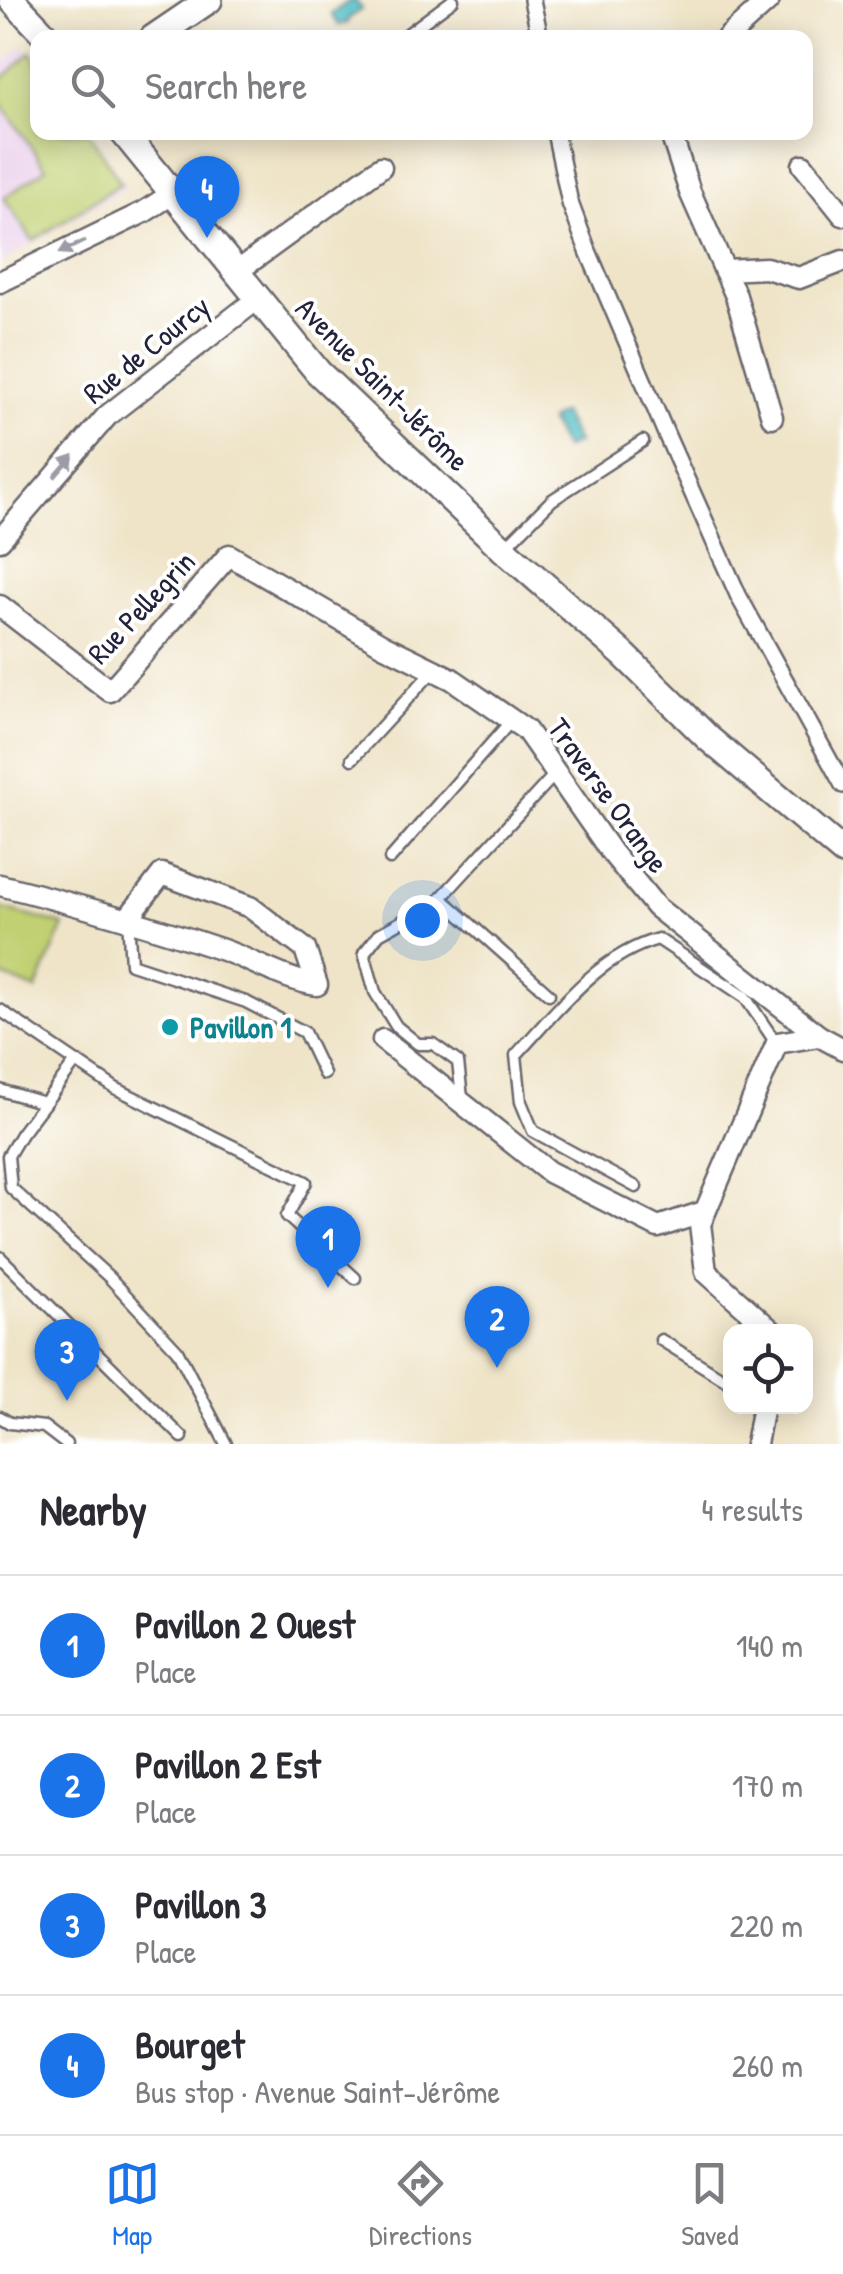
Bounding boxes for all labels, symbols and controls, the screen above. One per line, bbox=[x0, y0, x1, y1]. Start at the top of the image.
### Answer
search box bbox=[30, 30, 813, 140]
icon: search bbox=[65, 58, 120, 113]
text: Search here bbox=[145, 59, 307, 111]
pin: 4 bbox=[174, 156, 240, 238]
one-way arrow bbox=[58, 238, 87, 255]
street label: Rue de Courcy bbox=[75, 286, 217, 412]
street label: Avenue Saint-Jérôme bbox=[287, 288, 479, 480]
one-way arrow bbox=[52, 454, 74, 479]
street label: Rue Pellegrin bbox=[78, 542, 204, 672]
street label: Traverse Orange bbox=[539, 710, 679, 880]
your location bbox=[397, 895, 448, 946]
place label: Pavillon 1 bbox=[190, 1007, 291, 1047]
marker: Pavillon 1 bbox=[159, 1016, 181, 1038]
pin: 1 bbox=[296, 1206, 360, 1288]
pin: 2 bbox=[464, 1286, 530, 1368]
pin: 3 bbox=[34, 1318, 100, 1401]
map controls bbox=[723, 1324, 813, 1414]
button: locate bbox=[723, 1324, 813, 1414]
text: Nearby bbox=[40, 1481, 147, 1538]
text: 4 results bbox=[702, 1488, 803, 1531]
text: Pavillon 2 Ouest bbox=[135, 1598, 355, 1650]
text: 1 bbox=[67, 1624, 78, 1667]
text: 140 m bbox=[736, 1624, 803, 1667]
text: Place bbox=[135, 1650, 197, 1693]
text: Pavillon 2 Est bbox=[135, 1738, 321, 1790]
text: 2 bbox=[65, 1764, 80, 1807]
text: 170 m bbox=[732, 1764, 803, 1807]
text: Place bbox=[135, 1790, 197, 1833]
text: Pavillon 3 bbox=[135, 1878, 267, 1930]
text: 3 bbox=[65, 1904, 80, 1947]
text: 220 m bbox=[730, 1904, 803, 1947]
text: Place bbox=[135, 1930, 197, 1973]
text: Bourget bbox=[135, 2018, 245, 2070]
text: 4 bbox=[66, 2044, 79, 2087]
text: 260 m bbox=[732, 2044, 803, 2087]
text: Bus stop · Avenue Saint-Jérôme bbox=[135, 2070, 500, 2113]
tab: Map bbox=[105, 2156, 160, 2254]
tab: Directions bbox=[369, 2156, 472, 2254]
tab: Saved bbox=[681, 2156, 738, 2254]

